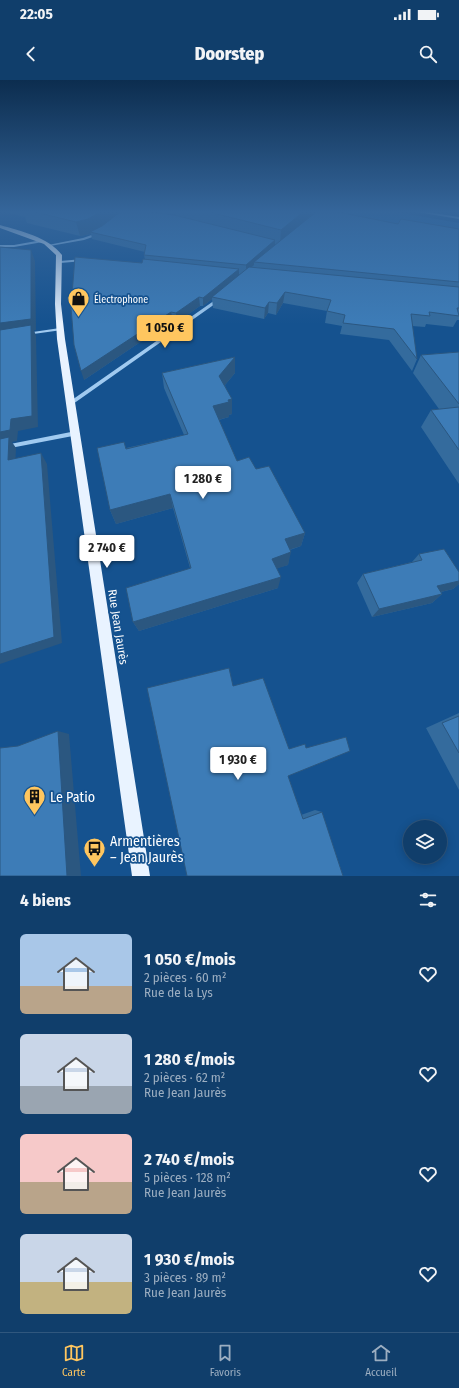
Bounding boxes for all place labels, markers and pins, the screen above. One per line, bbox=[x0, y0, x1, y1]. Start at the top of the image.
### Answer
shop icon: Électrophone bbox=[65, 286, 91, 319]
place label: Électrophone bbox=[94, 292, 148, 306]
pin: 1 050 € bbox=[128, 315, 202, 349]
pin: 1 280 € bbox=[166, 466, 240, 500]
pin: 2 740 € bbox=[70, 535, 144, 569]
pin: 1 930 € bbox=[201, 747, 275, 781]
building icon: Le Patio bbox=[22, 784, 48, 817]
place label: Le Patio bbox=[50, 789, 95, 806]
place label: Armentières – Jean Jaurès bbox=[110, 833, 183, 866]
bus stop icon: Armentières – Jean Jaurès bbox=[82, 836, 108, 869]

